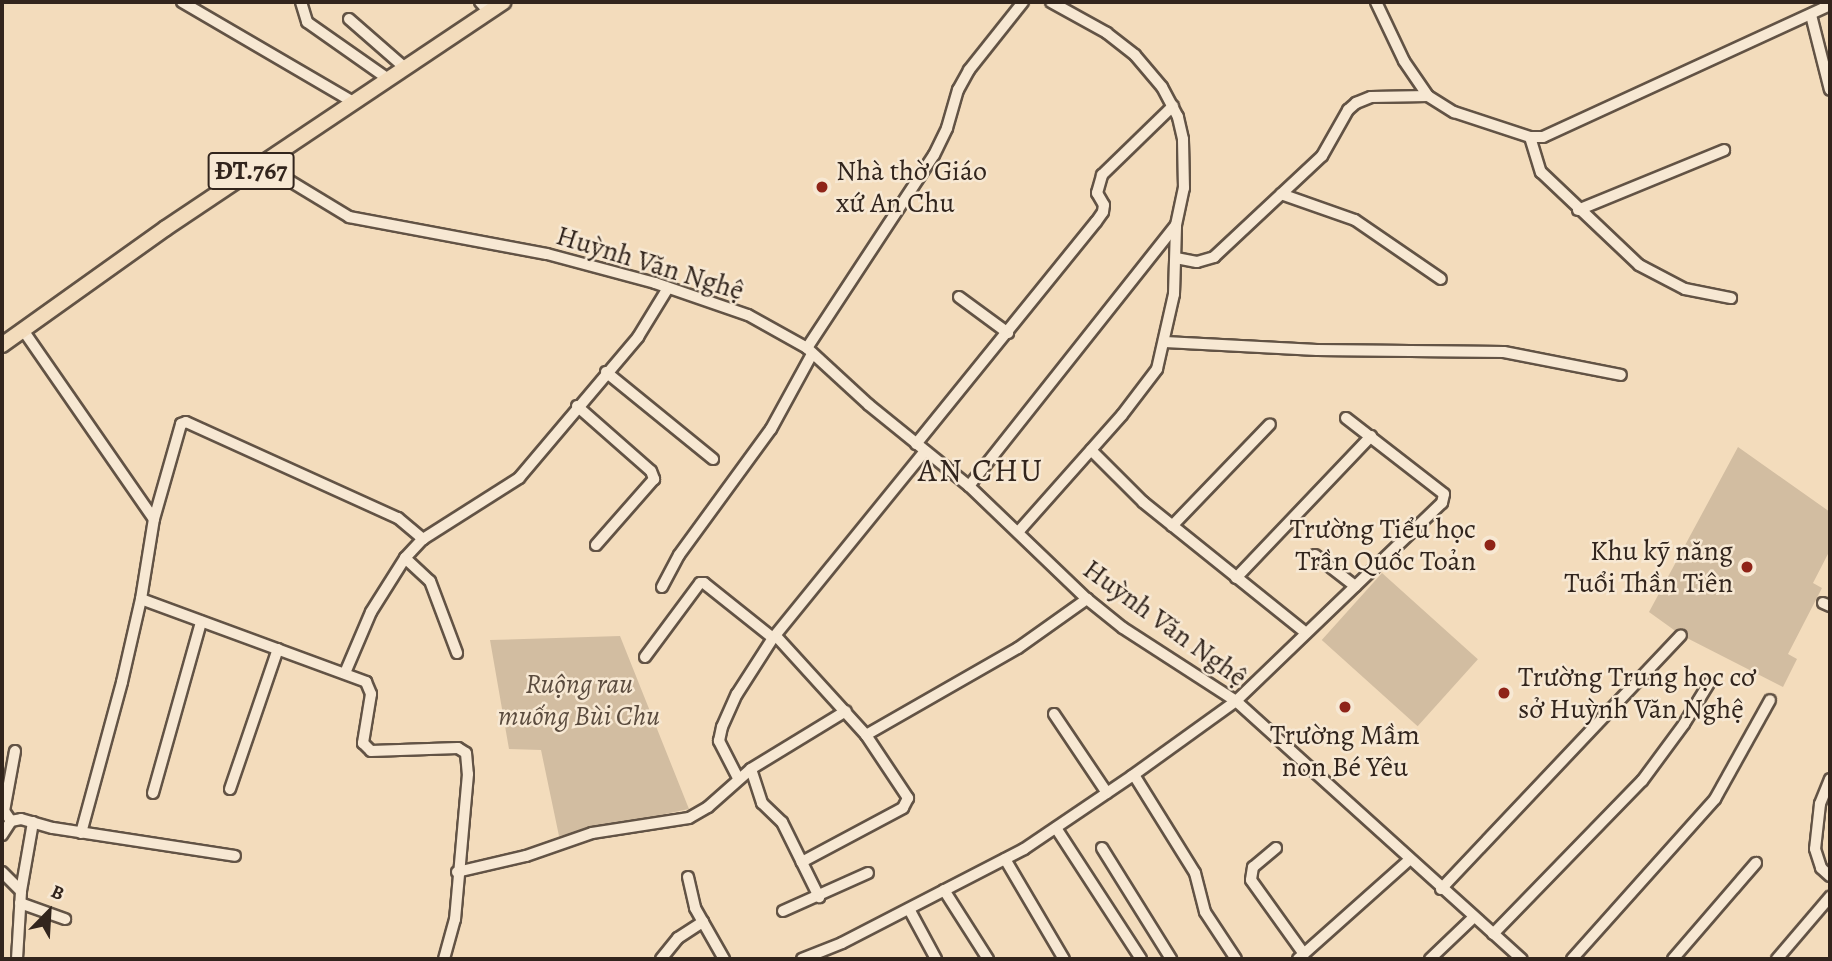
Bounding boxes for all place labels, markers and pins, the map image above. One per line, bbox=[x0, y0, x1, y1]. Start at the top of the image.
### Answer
place label: Nhà thờ Giáo xứ An Chu bbox=[836, 154, 987, 220]
marker: Nhà thờ Giáo xứ An Chu bbox=[814, 179, 830, 195]
place label: Trường Tiểu học Trần Quốc Toản bbox=[1290, 512, 1476, 578]
place label: Khu kỹ năng Tuổi Thần Tiên bbox=[1564, 534, 1733, 600]
marker: Trường Tiểu học Trần Quốc Toản bbox=[1482, 537, 1498, 553]
marker: Khu kỹ năng Tuổi Thần Tiên bbox=[1739, 559, 1755, 575]
place label: Trường Trung học cơ sở Huỳnh Văn Nghệ bbox=[1518, 660, 1756, 726]
marker: Trường Trung học cơ sở Huỳnh Văn Nghệ bbox=[1496, 685, 1512, 701]
marker: Trường Mầm non Bé Yêu bbox=[1337, 699, 1353, 715]
place label: Trường Mầm non Bé Yêu bbox=[1270, 718, 1420, 784]

